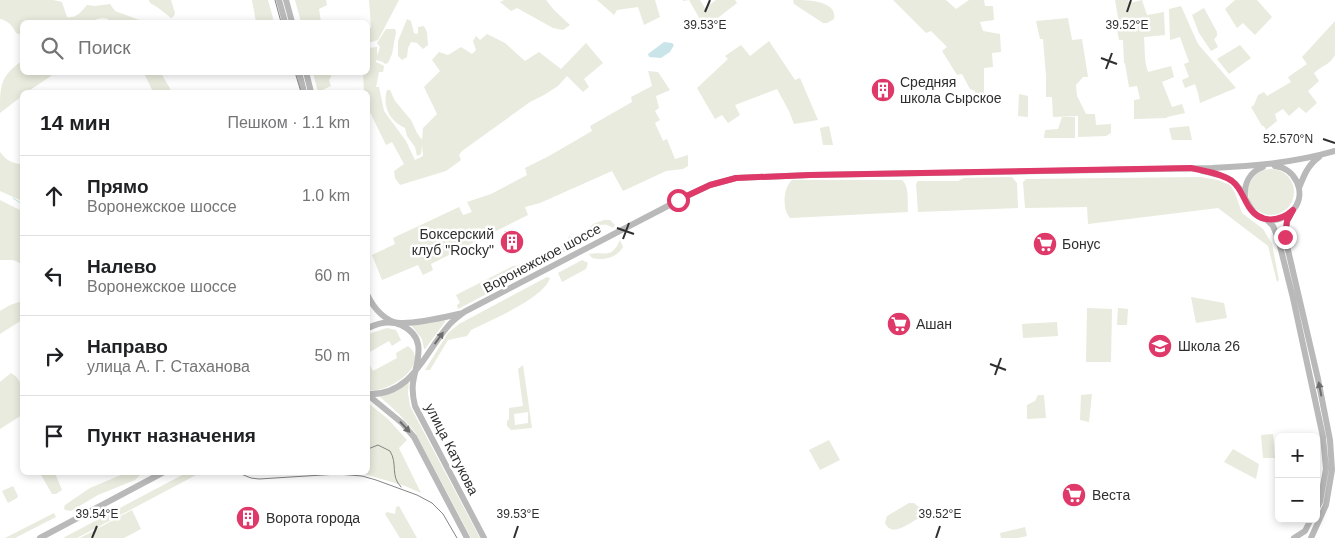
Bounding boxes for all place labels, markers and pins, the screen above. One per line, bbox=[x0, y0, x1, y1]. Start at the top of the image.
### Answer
place label: Средняя школа Сырское bbox=[900, 74, 1002, 106]
building icon: Средняя школа Сырское bbox=[870, 77, 896, 103]
place label: Боксерский клуб "Rocky" bbox=[412, 226, 494, 258]
building icon: Боксерский клуб "Rocky" bbox=[499, 229, 525, 255]
supermarket icon: Бонус bbox=[1032, 231, 1058, 257]
place label: Бонус bbox=[1062, 236, 1101, 252]
supermarket icon: Ашан bbox=[886, 311, 912, 337]
place label: Ашан bbox=[916, 316, 952, 332]
school or university icon: Школа 26 bbox=[1147, 333, 1173, 359]
place label: Школа 26 bbox=[1178, 338, 1240, 354]
supermarket icon: Веста bbox=[1061, 482, 1087, 508]
place label: Веста bbox=[1092, 487, 1130, 503]
building icon: Ворота города bbox=[235, 505, 261, 531]
place label: Ворота города bbox=[266, 510, 360, 526]

